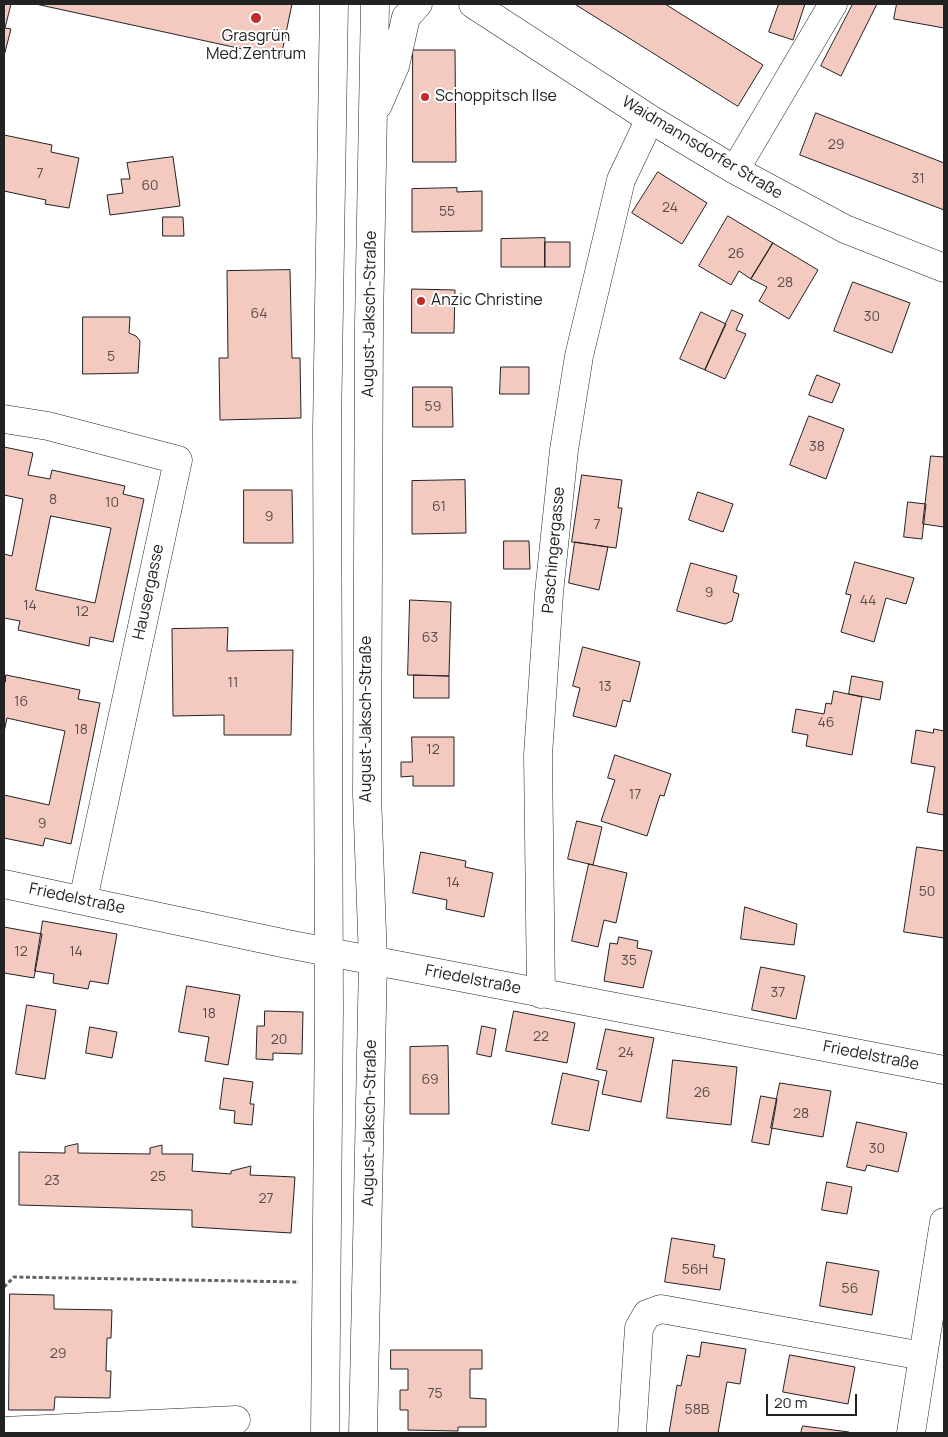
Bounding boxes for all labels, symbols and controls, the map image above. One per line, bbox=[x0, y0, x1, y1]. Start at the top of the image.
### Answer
marker: Grasgrün Med.Zentrum bbox=[249, 11, 263, 25]
place label: Grasgrün Med.Zentrum bbox=[206, 27, 306, 65]
place label: Schoppitsch Ilse bbox=[435, 87, 557, 107]
marker: Schoppitsch Ilse bbox=[419, 91, 431, 103]
street label: Waidmannsdorfer Straße bbox=[618, 92, 786, 204]
house number: 29 bbox=[828, 137, 844, 153]
house number: 7 bbox=[36, 166, 44, 182]
house number: 31 bbox=[911, 171, 925, 187]
house number: 60 bbox=[141, 178, 159, 194]
house number: 24 bbox=[662, 200, 678, 216]
house number: 55 bbox=[439, 204, 455, 220]
street label: August-Jaksch-Straße bbox=[359, 230, 381, 398]
house number: 26 bbox=[728, 246, 744, 262]
house number: 28 bbox=[777, 275, 793, 291]
place label: Anzic Christine bbox=[431, 291, 543, 311]
marker: Anzic Christine bbox=[415, 295, 427, 307]
house number: 64 bbox=[251, 306, 267, 322]
house number: 30 bbox=[864, 309, 880, 325]
house number: 5 bbox=[107, 349, 115, 365]
house number: 59 bbox=[425, 399, 441, 415]
house number: 38 bbox=[809, 439, 825, 455]
street label: Paschingergasse bbox=[539, 486, 569, 614]
house number: 8 bbox=[49, 492, 57, 508]
house number: 10 bbox=[105, 495, 119, 511]
house number: 61 bbox=[432, 499, 446, 515]
house number: 9 bbox=[265, 509, 273, 525]
house number: 7 bbox=[593, 517, 601, 533]
street label: Hausergasse bbox=[130, 543, 168, 641]
house number: 9 bbox=[705, 585, 713, 601]
house number: 44 bbox=[860, 593, 876, 609]
house number: 14 bbox=[23, 598, 37, 614]
house number: 12 bbox=[75, 604, 89, 620]
house number: 63 bbox=[422, 630, 438, 646]
street label: August-Jaksch-Straße bbox=[357, 636, 377, 802]
house number: 11 bbox=[228, 675, 238, 691]
house number: 13 bbox=[598, 679, 612, 695]
house number: 16 bbox=[14, 694, 28, 710]
house number: 46 bbox=[818, 715, 834, 731]
house number: 18 bbox=[74, 722, 88, 738]
house number: 12 bbox=[426, 742, 440, 758]
house number: 17 bbox=[629, 787, 641, 803]
house number: 9 bbox=[38, 816, 46, 832]
house number: 14 bbox=[446, 875, 460, 891]
street label: Friedelstraße bbox=[27, 879, 127, 919]
house number: 50 bbox=[919, 884, 935, 900]
house number: 12 bbox=[14, 944, 28, 960]
house number: 14 bbox=[69, 944, 83, 960]
house number: 35 bbox=[621, 953, 637, 969]
street label: Friedelstraße bbox=[423, 961, 523, 999]
house number: 37 bbox=[771, 985, 785, 1001]
house number: 18 bbox=[202, 1006, 216, 1022]
house number: 22 bbox=[533, 1029, 549, 1045]
house number: 20 bbox=[271, 1032, 287, 1048]
street label: Friedelstraße bbox=[821, 1037, 921, 1075]
street label: August-Jaksch-Straße bbox=[359, 1039, 381, 1207]
house number: 24 bbox=[618, 1045, 634, 1061]
house number: 69 bbox=[421, 1072, 439, 1088]
house number: 26 bbox=[694, 1085, 710, 1101]
house number: 28 bbox=[793, 1106, 809, 1122]
house number: 30 bbox=[869, 1141, 885, 1157]
house number: 25 bbox=[150, 1169, 166, 1185]
house number: 23 bbox=[44, 1173, 60, 1189]
house number: 27 bbox=[258, 1191, 274, 1207]
house number: 56H bbox=[682, 1262, 708, 1278]
house number: 56 bbox=[842, 1281, 858, 1297]
house number: 29 bbox=[50, 1346, 66, 1362]
scale bar bbox=[768, 1384, 859, 1416]
house number: 75 bbox=[427, 1386, 443, 1402]
text: 20 m bbox=[774, 1392, 807, 1413]
house number: 58B bbox=[685, 1402, 709, 1418]

